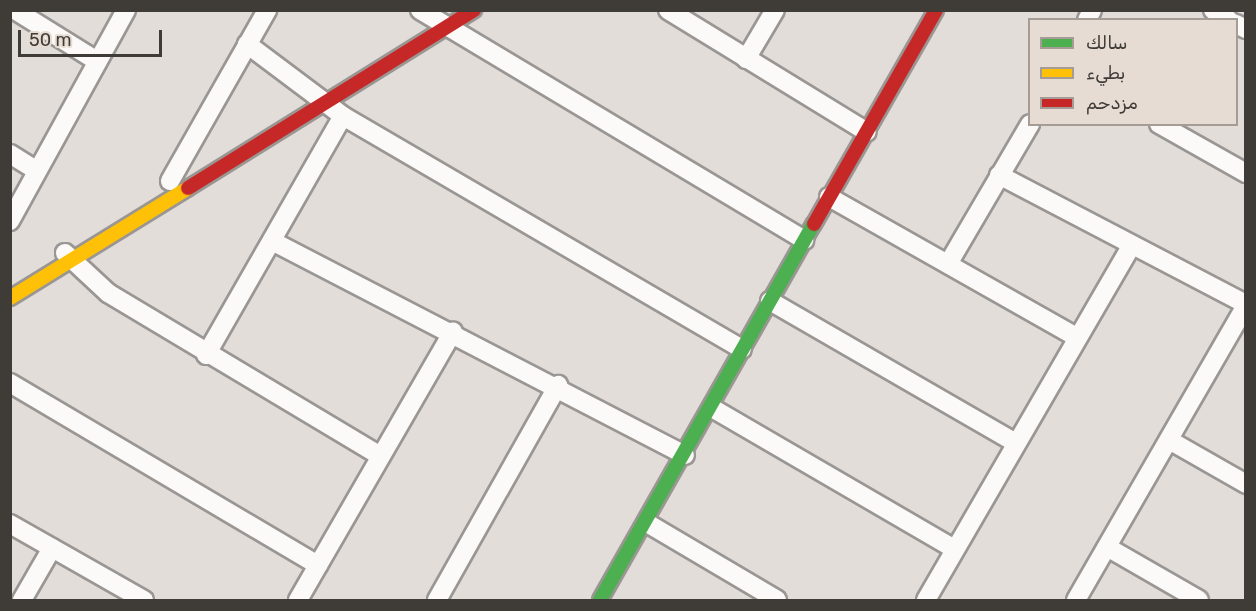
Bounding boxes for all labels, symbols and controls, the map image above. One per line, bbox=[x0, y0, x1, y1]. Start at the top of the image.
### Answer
scale bar bbox=[21, 18, 165, 56]
legend bbox=[1028, 18, 1238, 126]
text: 50 m bbox=[29, 29, 72, 51]
text: سالك bbox=[1086, 32, 1127, 54]
text: بطيء bbox=[1086, 62, 1125, 84]
text: مزدحم bbox=[1086, 92, 1138, 114]

